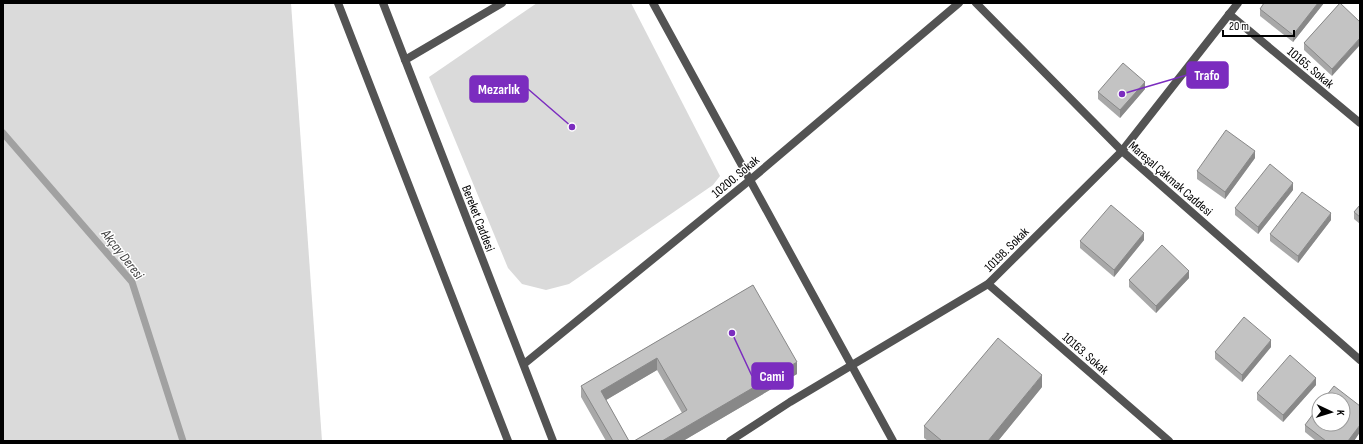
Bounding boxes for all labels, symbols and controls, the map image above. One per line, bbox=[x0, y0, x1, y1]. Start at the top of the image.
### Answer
scale bar bbox=[1223, 12, 1294, 38]
text: 20 m bbox=[1229, 19, 1249, 34]
street label: 10165. Sokak bbox=[1284, 44, 1337, 92]
callout: Trafo bbox=[1187, 62, 1228, 88]
text: Trafo bbox=[1194, 67, 1220, 84]
callout: Mezarlık bbox=[470, 76, 528, 102]
text: Mezarlık bbox=[478, 81, 520, 98]
street label: Mareşal Çakmak Caddesi bbox=[1125, 138, 1216, 220]
street label: 10200. Sokak bbox=[709, 152, 763, 201]
street label: Bereket Caddesi bbox=[458, 183, 498, 254]
street label: 10198. Sokak bbox=[981, 224, 1032, 275]
water label: Akçay Deresi bbox=[97, 225, 148, 283]
street label: 10163. Sokak bbox=[1059, 329, 1112, 378]
callout: Cami bbox=[752, 363, 793, 389]
text: Cami bbox=[760, 368, 785, 385]
north arrow bbox=[1311, 392, 1351, 432]
text: K bbox=[1334, 409, 1347, 416]

